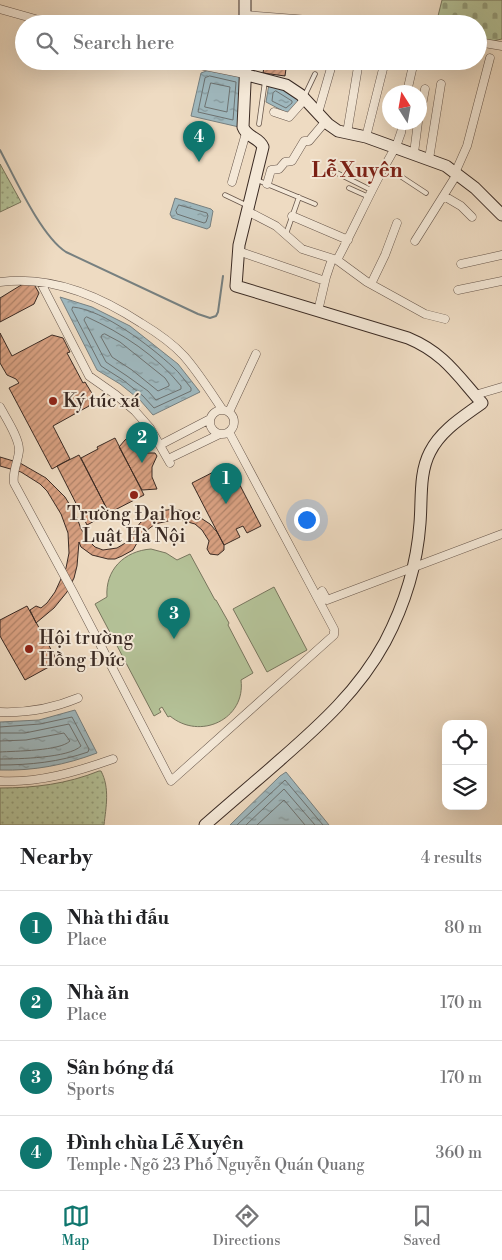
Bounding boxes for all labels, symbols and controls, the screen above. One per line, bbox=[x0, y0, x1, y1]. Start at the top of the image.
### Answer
search box bbox=[15, 15, 487, 70]
icon: search bbox=[33, 29, 61, 57]
text: Search here bbox=[73, 31, 174, 55]
north arrow bbox=[382, 85, 427, 130]
pin: 4 bbox=[183, 121, 215, 162]
district label: Lễ Xuyên bbox=[311, 158, 403, 184]
place label: Ký túc xá bbox=[63, 389, 140, 413]
marker: Ký túc xá bbox=[47, 395, 59, 407]
pin: 2 bbox=[126, 422, 158, 463]
pin: 1 bbox=[210, 463, 242, 504]
marker: Trường Đại học Luật Hà Nội bbox=[128, 489, 140, 501]
place label: Trường Đại học Luật Hà Nội bbox=[67, 502, 201, 548]
your location bbox=[294, 507, 320, 533]
pin: 3 bbox=[158, 598, 190, 639]
place label: Hội trường Hồng Đức bbox=[39, 626, 133, 672]
marker: Hội trường Hồng Đức bbox=[23, 643, 35, 655]
map controls bbox=[442, 720, 487, 810]
button: locate bbox=[442, 720, 487, 765]
button: layers bbox=[442, 765, 487, 810]
text: Nearby bbox=[20, 845, 93, 871]
text: 4 results bbox=[421, 848, 482, 868]
text: Nhà thi đấu bbox=[67, 906, 169, 930]
text: 1 bbox=[32, 918, 40, 938]
text: 80 m bbox=[444, 918, 482, 938]
text: Place bbox=[67, 930, 107, 950]
text: Nhà ăn bbox=[67, 981, 129, 1005]
text: 2 bbox=[31, 993, 41, 1013]
text: 170 m bbox=[440, 993, 482, 1013]
text: Place bbox=[67, 1005, 107, 1025]
text: Sân bóng đá bbox=[67, 1056, 174, 1080]
text: 3 bbox=[31, 1068, 41, 1088]
text: 170 m bbox=[440, 1068, 482, 1088]
text: Sports bbox=[67, 1080, 114, 1100]
text: Đình chùa Lễ Xuyên bbox=[67, 1131, 244, 1155]
text: 4 bbox=[31, 1143, 41, 1163]
text: 360 m bbox=[436, 1143, 482, 1163]
text: Temple · Ngõ 23 Phố Nguyễn Quán Quang bbox=[67, 1155, 365, 1175]
tab: Map bbox=[62, 1202, 90, 1250]
tab: Directions bbox=[213, 1202, 280, 1250]
tab: Saved bbox=[404, 1202, 440, 1250]

